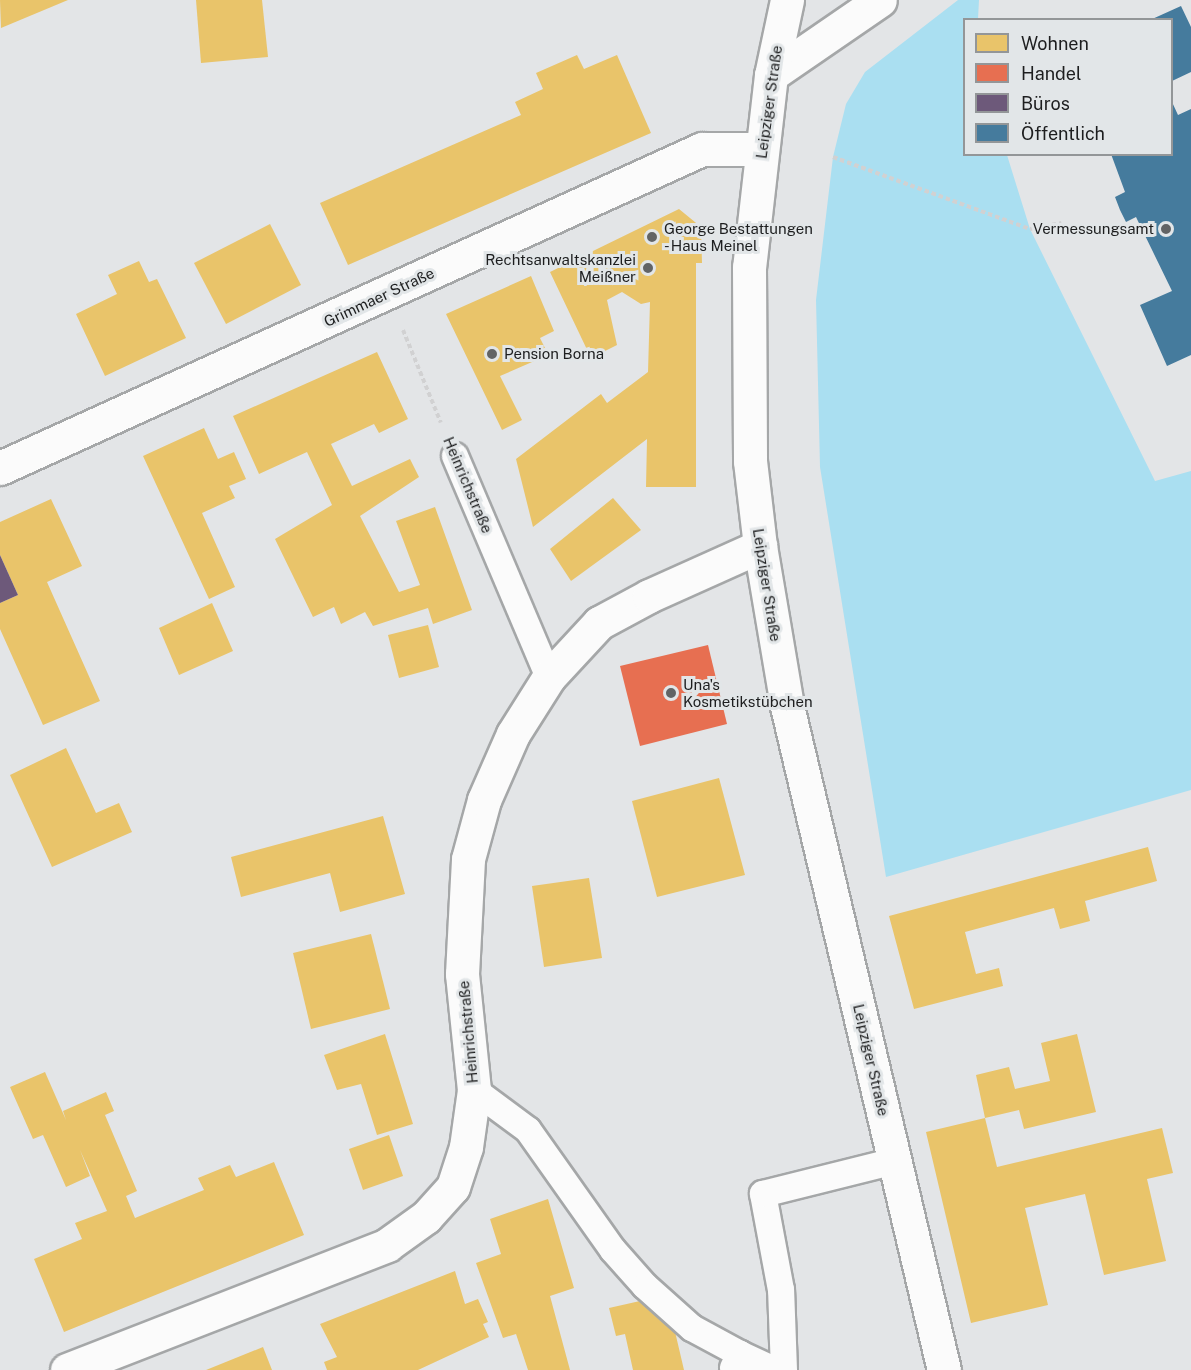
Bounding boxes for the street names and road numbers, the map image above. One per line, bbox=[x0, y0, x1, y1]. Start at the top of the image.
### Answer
street label: Leipziger Straße bbox=[752, 44, 786, 160]
street label: Grimmaer Straße bbox=[321, 264, 437, 330]
street label: Heinrichstraße bbox=[440, 434, 496, 536]
street label: Leipziger Straße bbox=[749, 527, 785, 643]
street label: Heinrichstraße bbox=[455, 980, 481, 1084]
street label: Leipziger Straße bbox=[849, 1002, 893, 1118]

